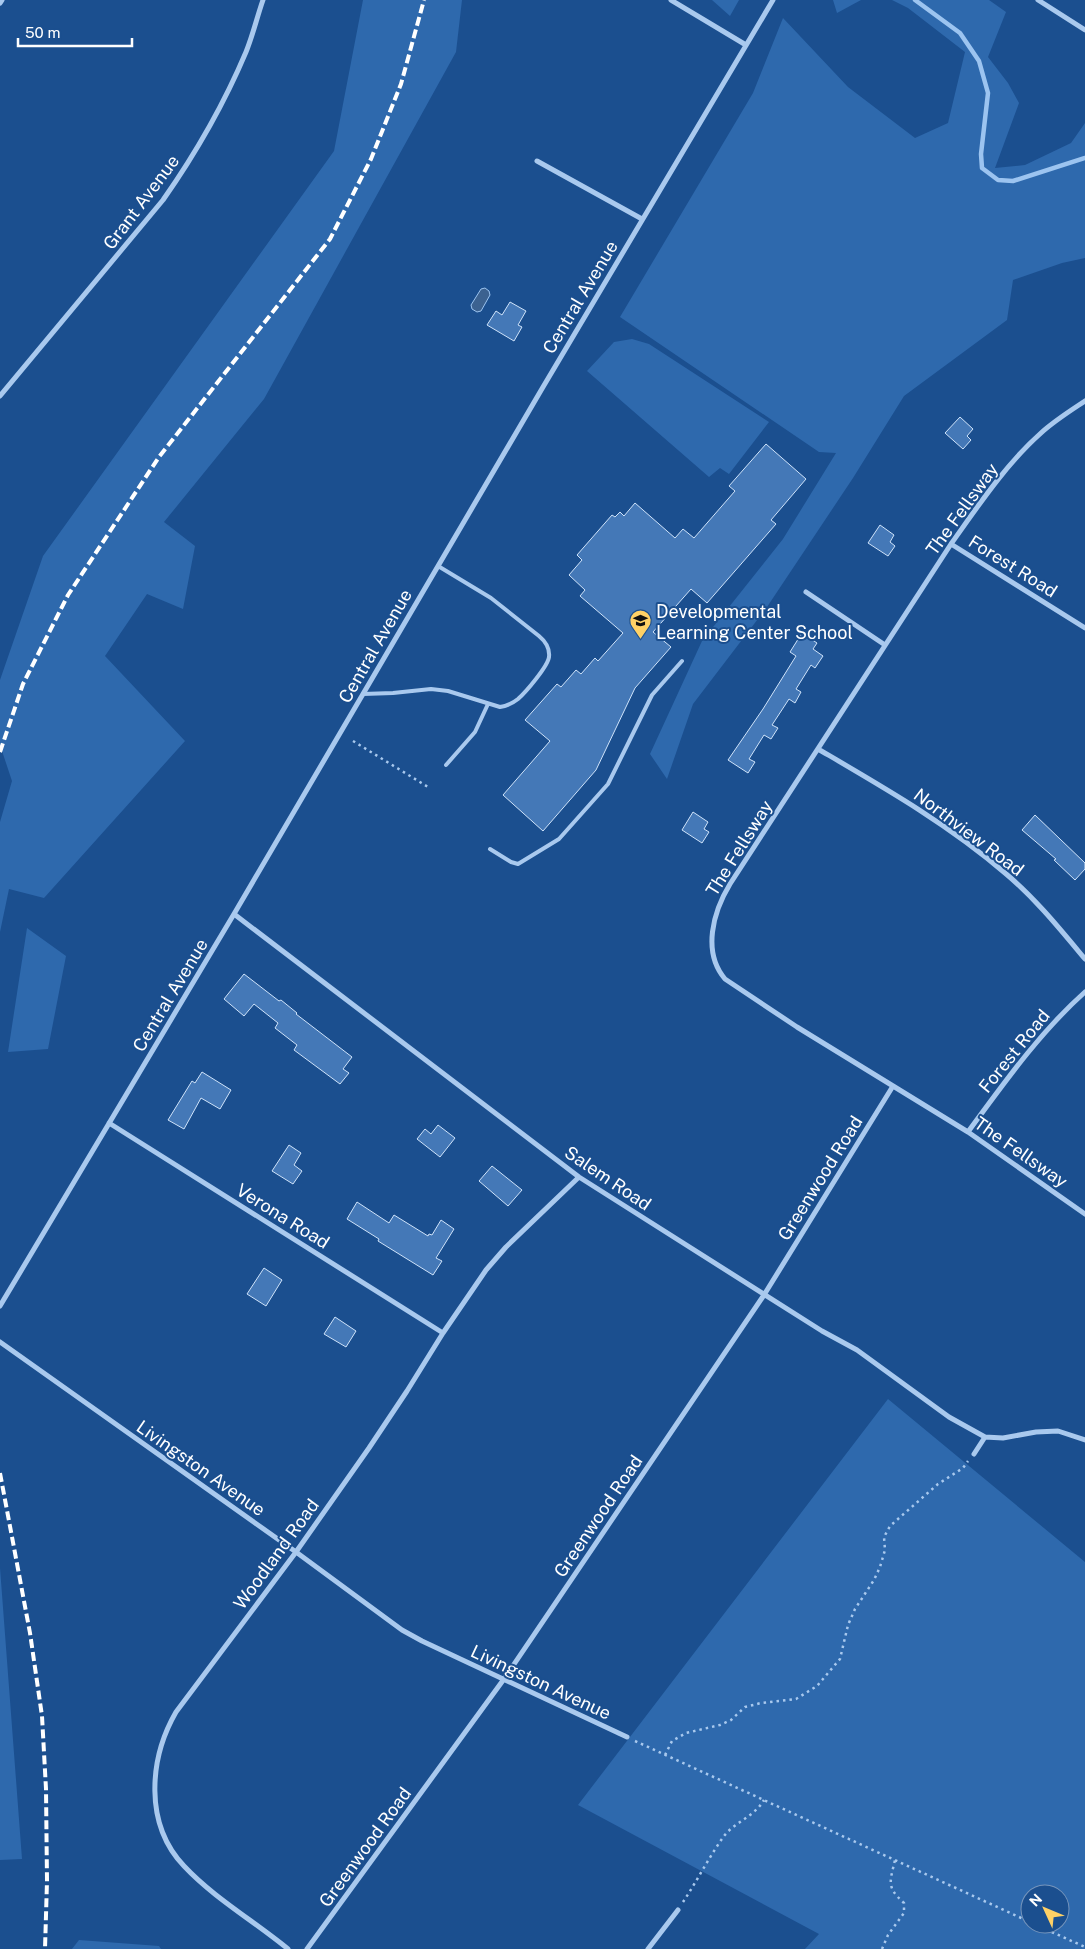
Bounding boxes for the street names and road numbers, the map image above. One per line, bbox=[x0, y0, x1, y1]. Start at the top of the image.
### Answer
street label: Grant Avenue bbox=[99, 151, 183, 253]
street label: Central Avenue bbox=[538, 237, 622, 357]
street label: The Fellsway bbox=[922, 459, 1003, 559]
street label: Forest Road bbox=[965, 530, 1061, 602]
street label: Central Avenue bbox=[334, 585, 416, 707]
street label: Northview Road bbox=[910, 784, 1028, 880]
street label: The Fellsway bbox=[701, 796, 777, 900]
street label: Central Avenue bbox=[128, 935, 212, 1055]
street label: Forest Road bbox=[974, 1005, 1054, 1097]
street label: Greenwood Road bbox=[773, 1112, 867, 1244]
street label: The Fellsway bbox=[970, 1112, 1072, 1192]
street label: Salem Road bbox=[561, 1141, 655, 1215]
street label: Verona Road bbox=[233, 1179, 333, 1253]
street label: Livingston Avenue bbox=[133, 1416, 269, 1520]
street label: Greenwood Road bbox=[549, 1451, 647, 1581]
street label: Woodland Road bbox=[229, 1495, 323, 1613]
street label: Livingston Avenue bbox=[468, 1640, 614, 1724]
street label: Greenwood Road bbox=[315, 1783, 415, 1911]

